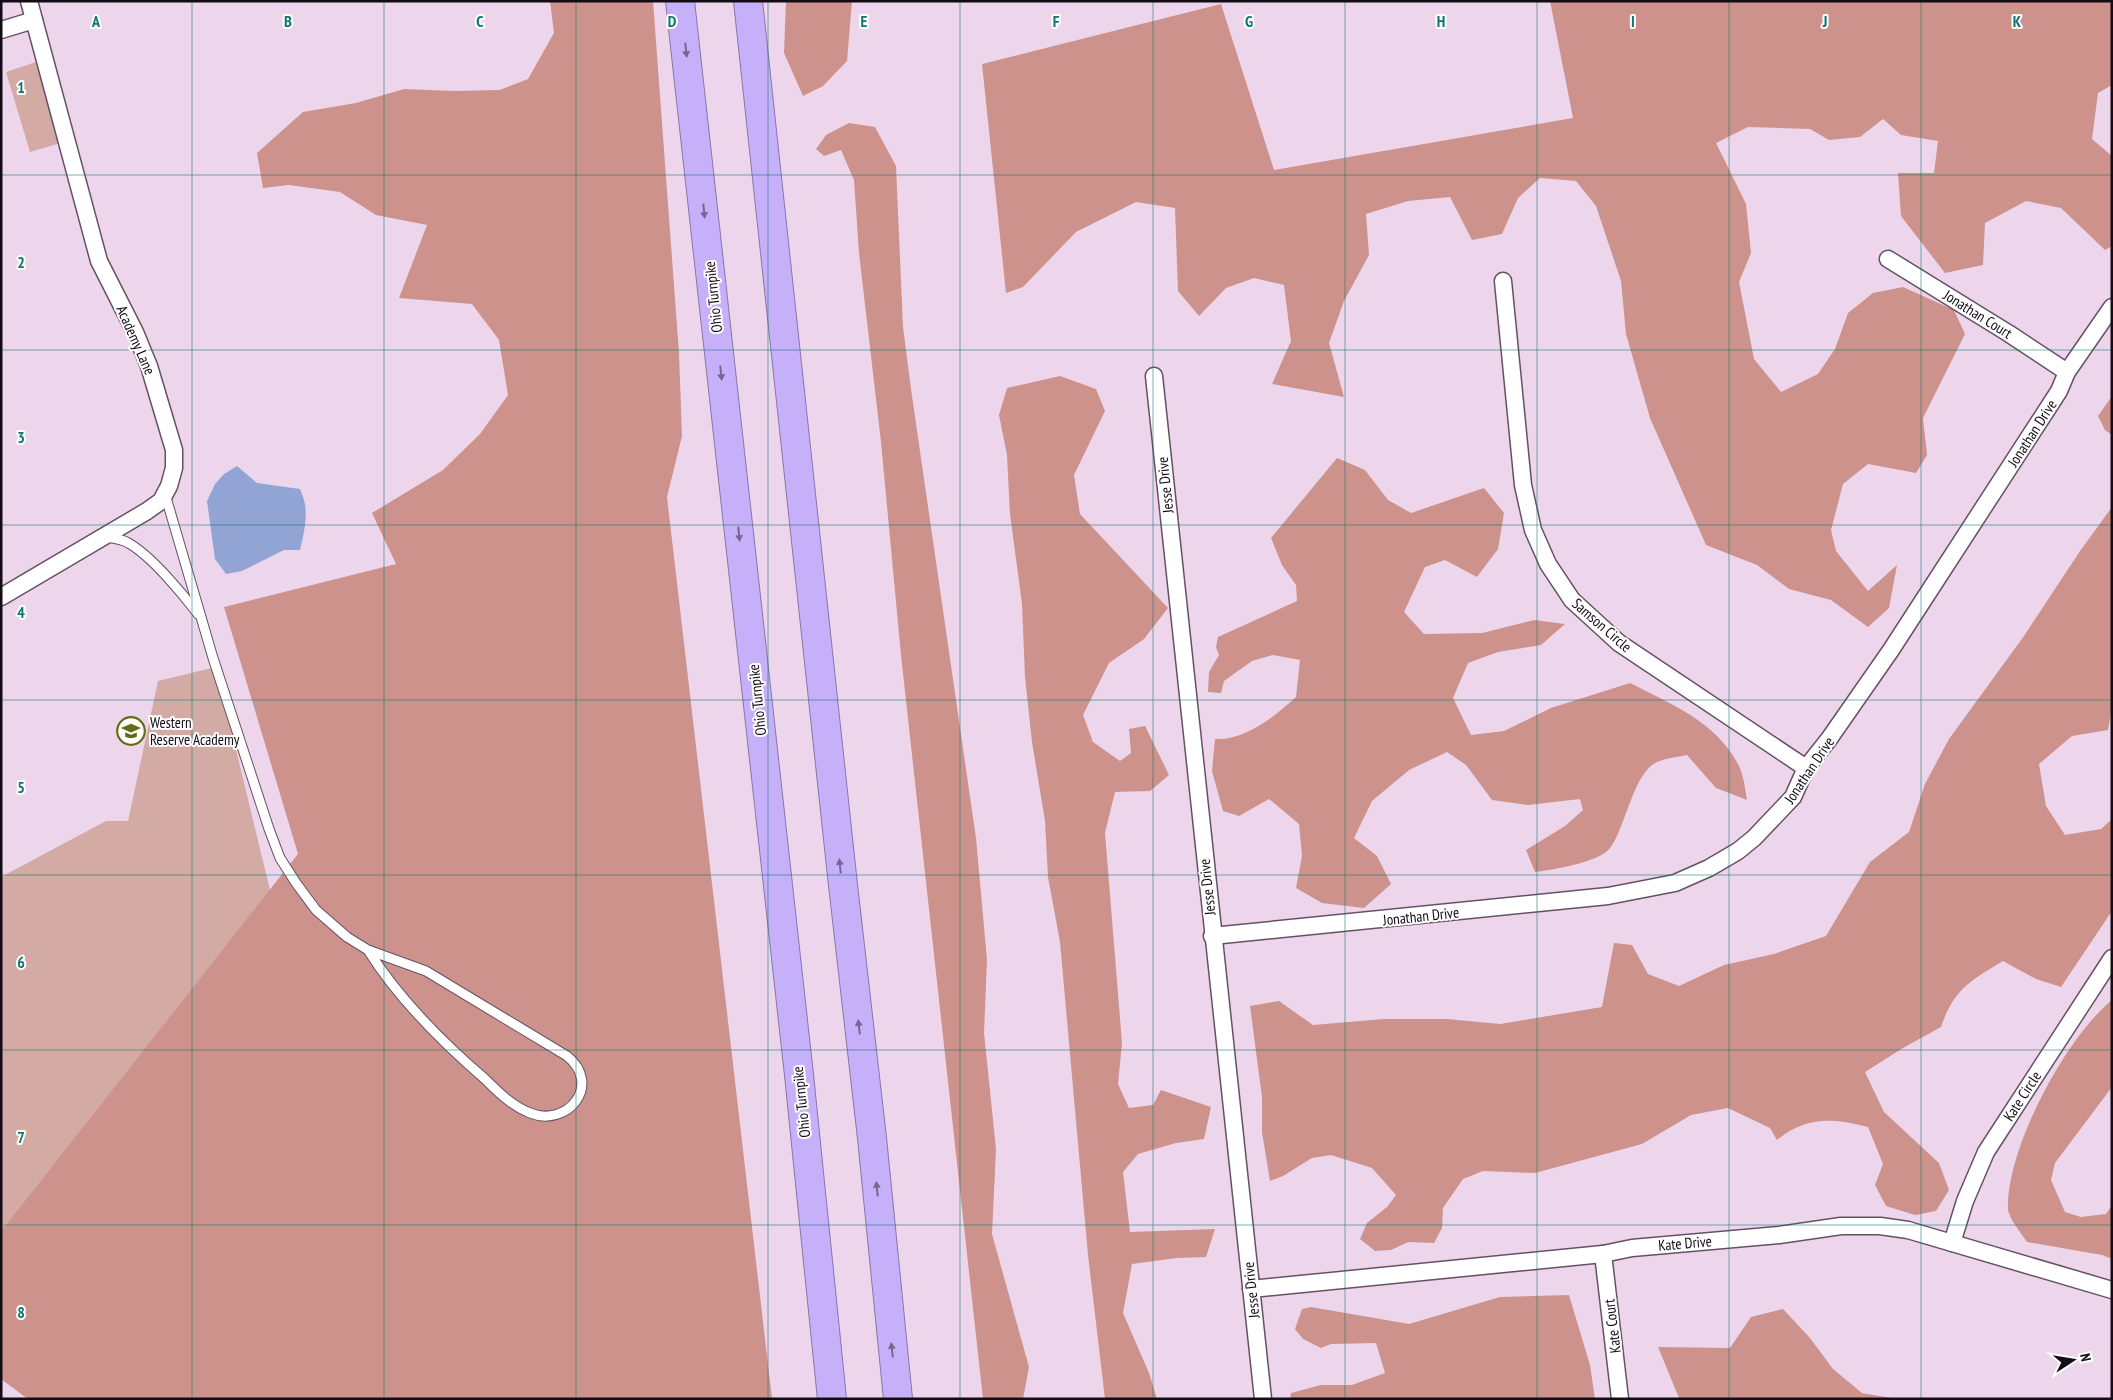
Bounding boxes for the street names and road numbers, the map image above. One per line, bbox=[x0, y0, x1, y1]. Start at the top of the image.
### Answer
street label: Ohio Turnpike bbox=[700, 260, 726, 334]
street label: Jonathan Court bbox=[1939, 285, 2016, 343]
street label: Academy Lane bbox=[112, 302, 160, 378]
street label: Jonathan Drive bbox=[2003, 396, 2061, 471]
street label: Jesse Drive bbox=[1153, 456, 1178, 515]
street label: Samson Circle bbox=[1568, 594, 1636, 656]
street label: Ohio Turnpike bbox=[744, 663, 770, 737]
street label: Jonathan Drive bbox=[1779, 733, 1838, 808]
street label: Jesse Drive bbox=[1195, 858, 1220, 917]
street label: Jonathan Drive bbox=[1381, 903, 1460, 930]
street label: Ohio Turnpike bbox=[788, 1065, 814, 1139]
street label: Kate Circle bbox=[1999, 1067, 2045, 1125]
street label: Kate Drive bbox=[1657, 1231, 1713, 1255]
street label: Jesse Drive bbox=[1239, 1261, 1264, 1320]
street label: Kate Court bbox=[1599, 1298, 1625, 1354]

